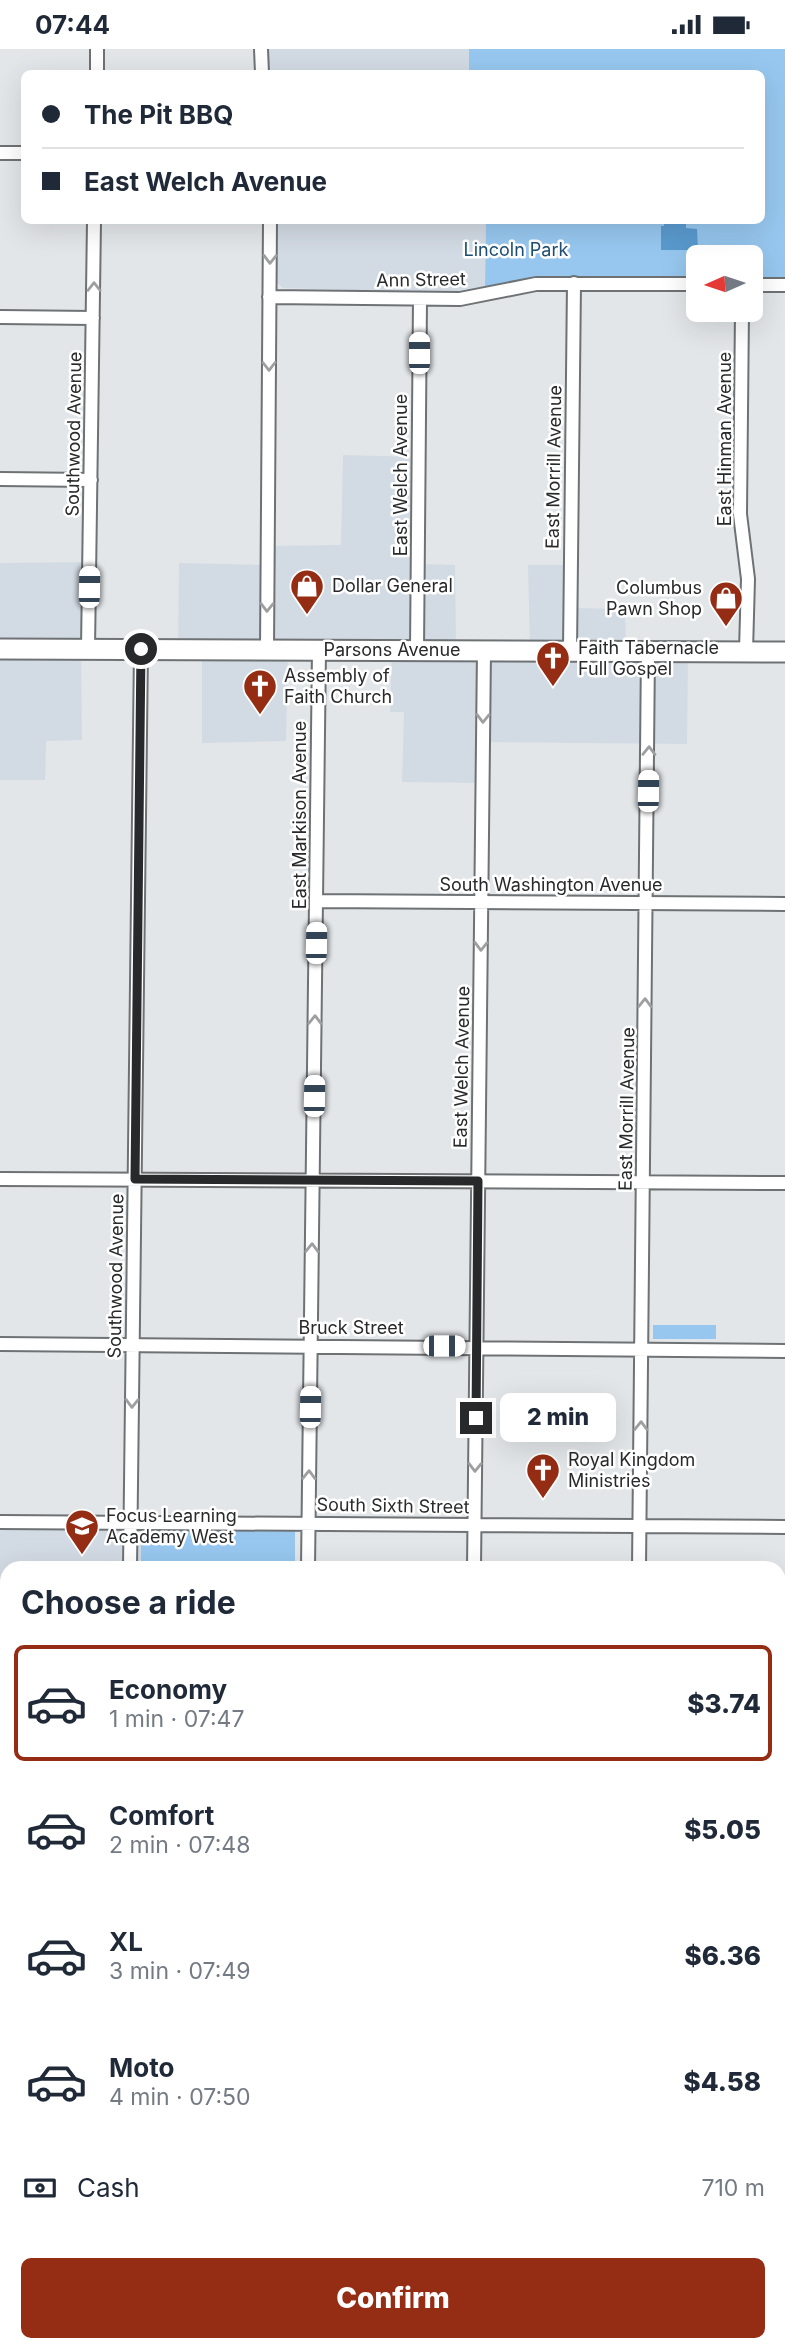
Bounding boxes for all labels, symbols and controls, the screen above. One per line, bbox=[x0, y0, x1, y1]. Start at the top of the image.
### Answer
text: 07:44 bbox=[35, 9, 110, 40]
text: The Pit BBQ bbox=[84, 99, 233, 130]
text: East Welch Avenue bbox=[84, 166, 327, 197]
park label: Lincoln Park bbox=[464, 239, 569, 260]
north arrow bbox=[686, 245, 763, 322]
map controls bbox=[686, 245, 763, 322]
one-way arrow bbox=[262, 254, 277, 265]
street label: Ann Street bbox=[376, 268, 466, 291]
one-way arrow bbox=[86, 281, 102, 292]
car bbox=[409, 332, 430, 374]
street label: Southwood Avenue bbox=[62, 351, 85, 517]
street label: East Hinman Avenue bbox=[714, 352, 735, 526]
one-way arrow bbox=[261, 361, 277, 371]
street label: East Morrill Avenue bbox=[542, 385, 565, 549]
street label: East Welch Avenue bbox=[390, 394, 411, 556]
car bbox=[79, 566, 100, 608]
shop icon: Dollar General bbox=[288, 567, 326, 616]
place label: Dollar General bbox=[332, 575, 453, 596]
place label: Columbus Pawn Shop bbox=[606, 577, 702, 619]
shop icon: Columbus Pawn Shop bbox=[707, 579, 745, 628]
one-way arrow bbox=[259, 603, 275, 613]
route start bbox=[125, 633, 157, 665]
place label: Faith Tabernacle Full Gospel bbox=[578, 637, 719, 679]
street label: Parsons Avenue bbox=[323, 639, 461, 660]
church icon: Faith Tabernacle Full Gospel bbox=[534, 639, 572, 688]
place label: Assembly of Faith Church bbox=[284, 665, 392, 707]
church icon: Assembly of Faith Church bbox=[241, 667, 279, 716]
one-way arrow bbox=[475, 714, 491, 724]
street label: East Markison Avenue bbox=[289, 721, 310, 909]
one-way arrow bbox=[641, 745, 657, 756]
car bbox=[638, 770, 659, 812]
street label: South Washington Avenue bbox=[439, 874, 663, 895]
car bbox=[306, 922, 327, 964]
one-way arrow bbox=[473, 941, 489, 952]
street label: East Welch Avenue bbox=[450, 986, 473, 1148]
one-way arrow bbox=[637, 997, 653, 1008]
one-way arrow bbox=[307, 1015, 323, 1025]
street label: East Morrill Avenue bbox=[615, 1027, 638, 1191]
car bbox=[304, 1075, 325, 1117]
street label: Southwood Avenue bbox=[104, 1193, 127, 1359]
one-way arrow bbox=[304, 1242, 320, 1253]
street label: Bruck Street bbox=[298, 1317, 404, 1338]
car bbox=[424, 1336, 466, 1357]
car bbox=[300, 1386, 321, 1428]
callout: 2 min bbox=[500, 1393, 616, 1443]
one-way arrow bbox=[125, 1398, 140, 1409]
route end bbox=[460, 1402, 492, 1434]
text: 2 min bbox=[527, 1403, 589, 1431]
one-way arrow bbox=[633, 1421, 649, 1431]
place label: Royal Kingdom Ministries bbox=[568, 1449, 695, 1491]
church icon: Royal Kingdom Ministries bbox=[524, 1451, 562, 1500]
one-way arrow bbox=[467, 1463, 483, 1473]
one-way arrow bbox=[301, 1470, 317, 1480]
street label: South Sixth Street bbox=[316, 1494, 470, 1517]
place label: Focus Learning Academy West bbox=[106, 1505, 237, 1547]
school or university icon: Focus Learning Academy West bbox=[63, 1507, 101, 1556]
text: Choose a ride bbox=[21, 1583, 236, 1622]
icon: car bbox=[25, 1672, 88, 1735]
text: Economy bbox=[109, 1674, 227, 1705]
text: $3.74 bbox=[687, 1688, 761, 1719]
text: 1 min · 07:47 bbox=[109, 1705, 245, 1733]
icon: car bbox=[25, 1798, 88, 1861]
text: Comfort bbox=[109, 1800, 214, 1831]
text: $5.05 bbox=[684, 1814, 761, 1845]
text: 2 min · 07:48 bbox=[109, 1831, 250, 1859]
icon: car bbox=[25, 1924, 88, 1987]
text: XL bbox=[109, 1926, 143, 1957]
text: $6.36 bbox=[684, 1940, 761, 1971]
text: 3 min · 07:49 bbox=[109, 1957, 251, 1985]
icon: car bbox=[25, 2050, 88, 2113]
text: Moto bbox=[109, 2052, 174, 2083]
text: $4.58 bbox=[684, 2066, 761, 2097]
text: 4 min · 07:50 bbox=[109, 2083, 251, 2111]
icon: cash bbox=[21, 2169, 59, 2207]
text: Cash bbox=[77, 2172, 140, 2203]
text: 710 m bbox=[702, 2174, 765, 2202]
button: Confirm bbox=[21, 2258, 765, 2338]

